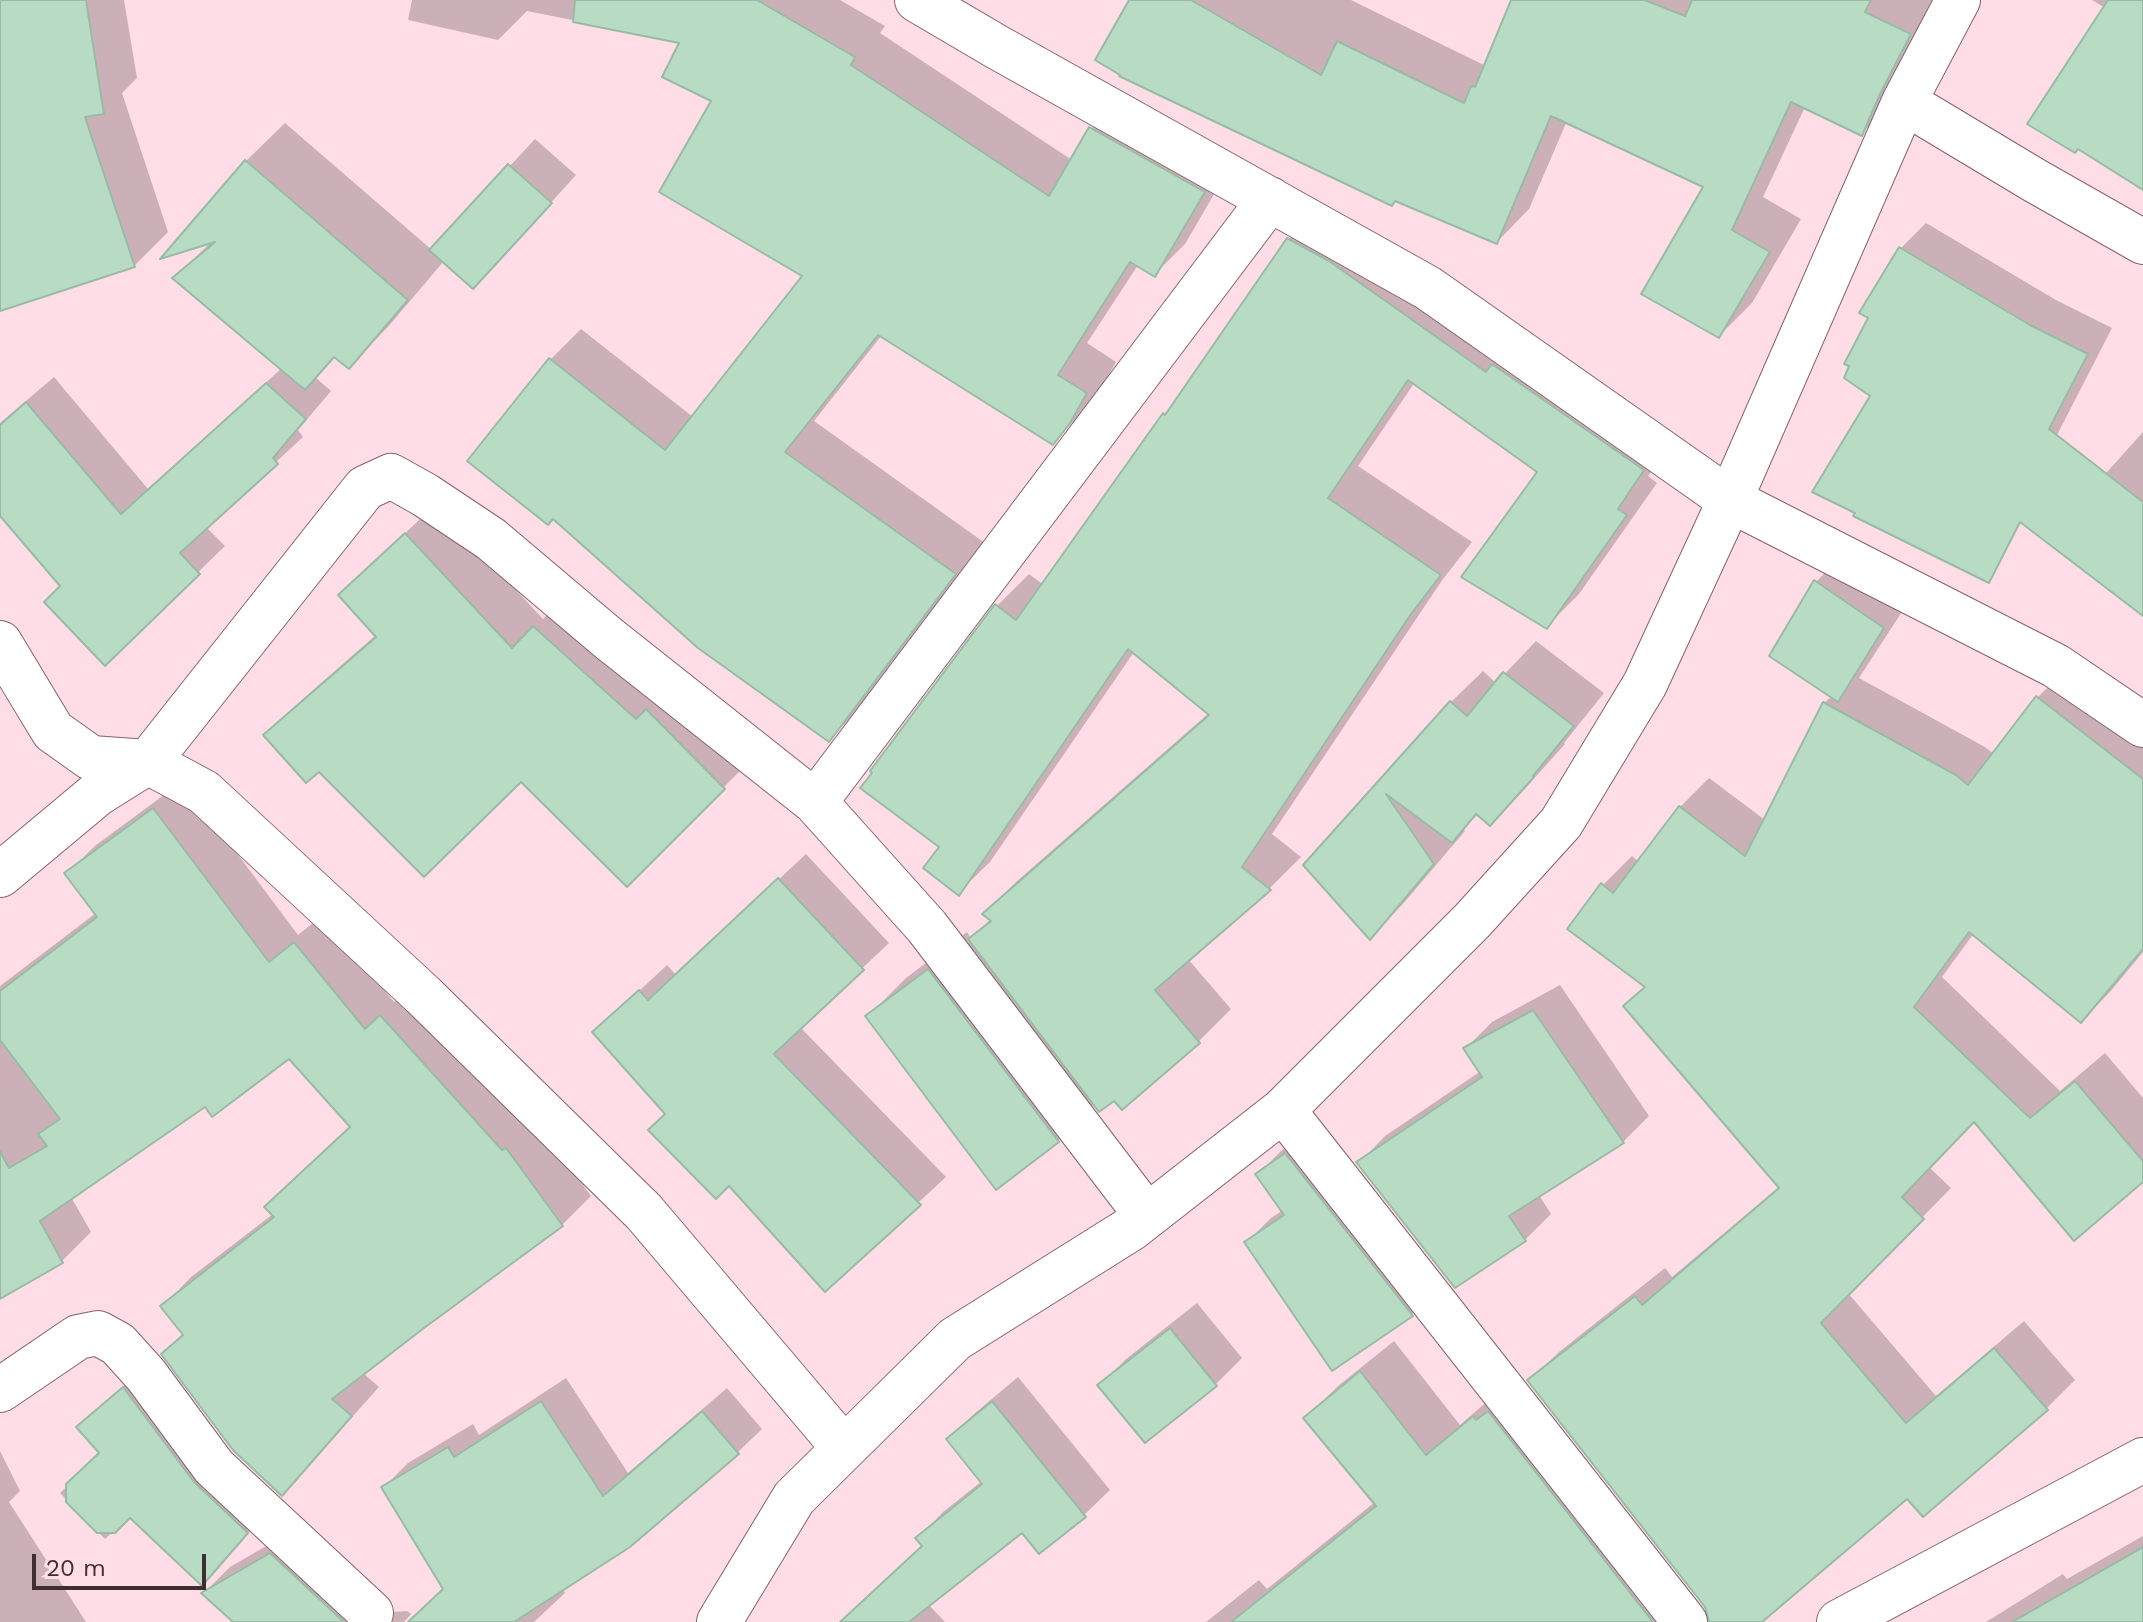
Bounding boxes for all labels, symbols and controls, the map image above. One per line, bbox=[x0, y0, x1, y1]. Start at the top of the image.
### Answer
scale bar bbox=[36, 1538, 210, 1588]
text: 20 m bbox=[46, 1554, 106, 1582]

